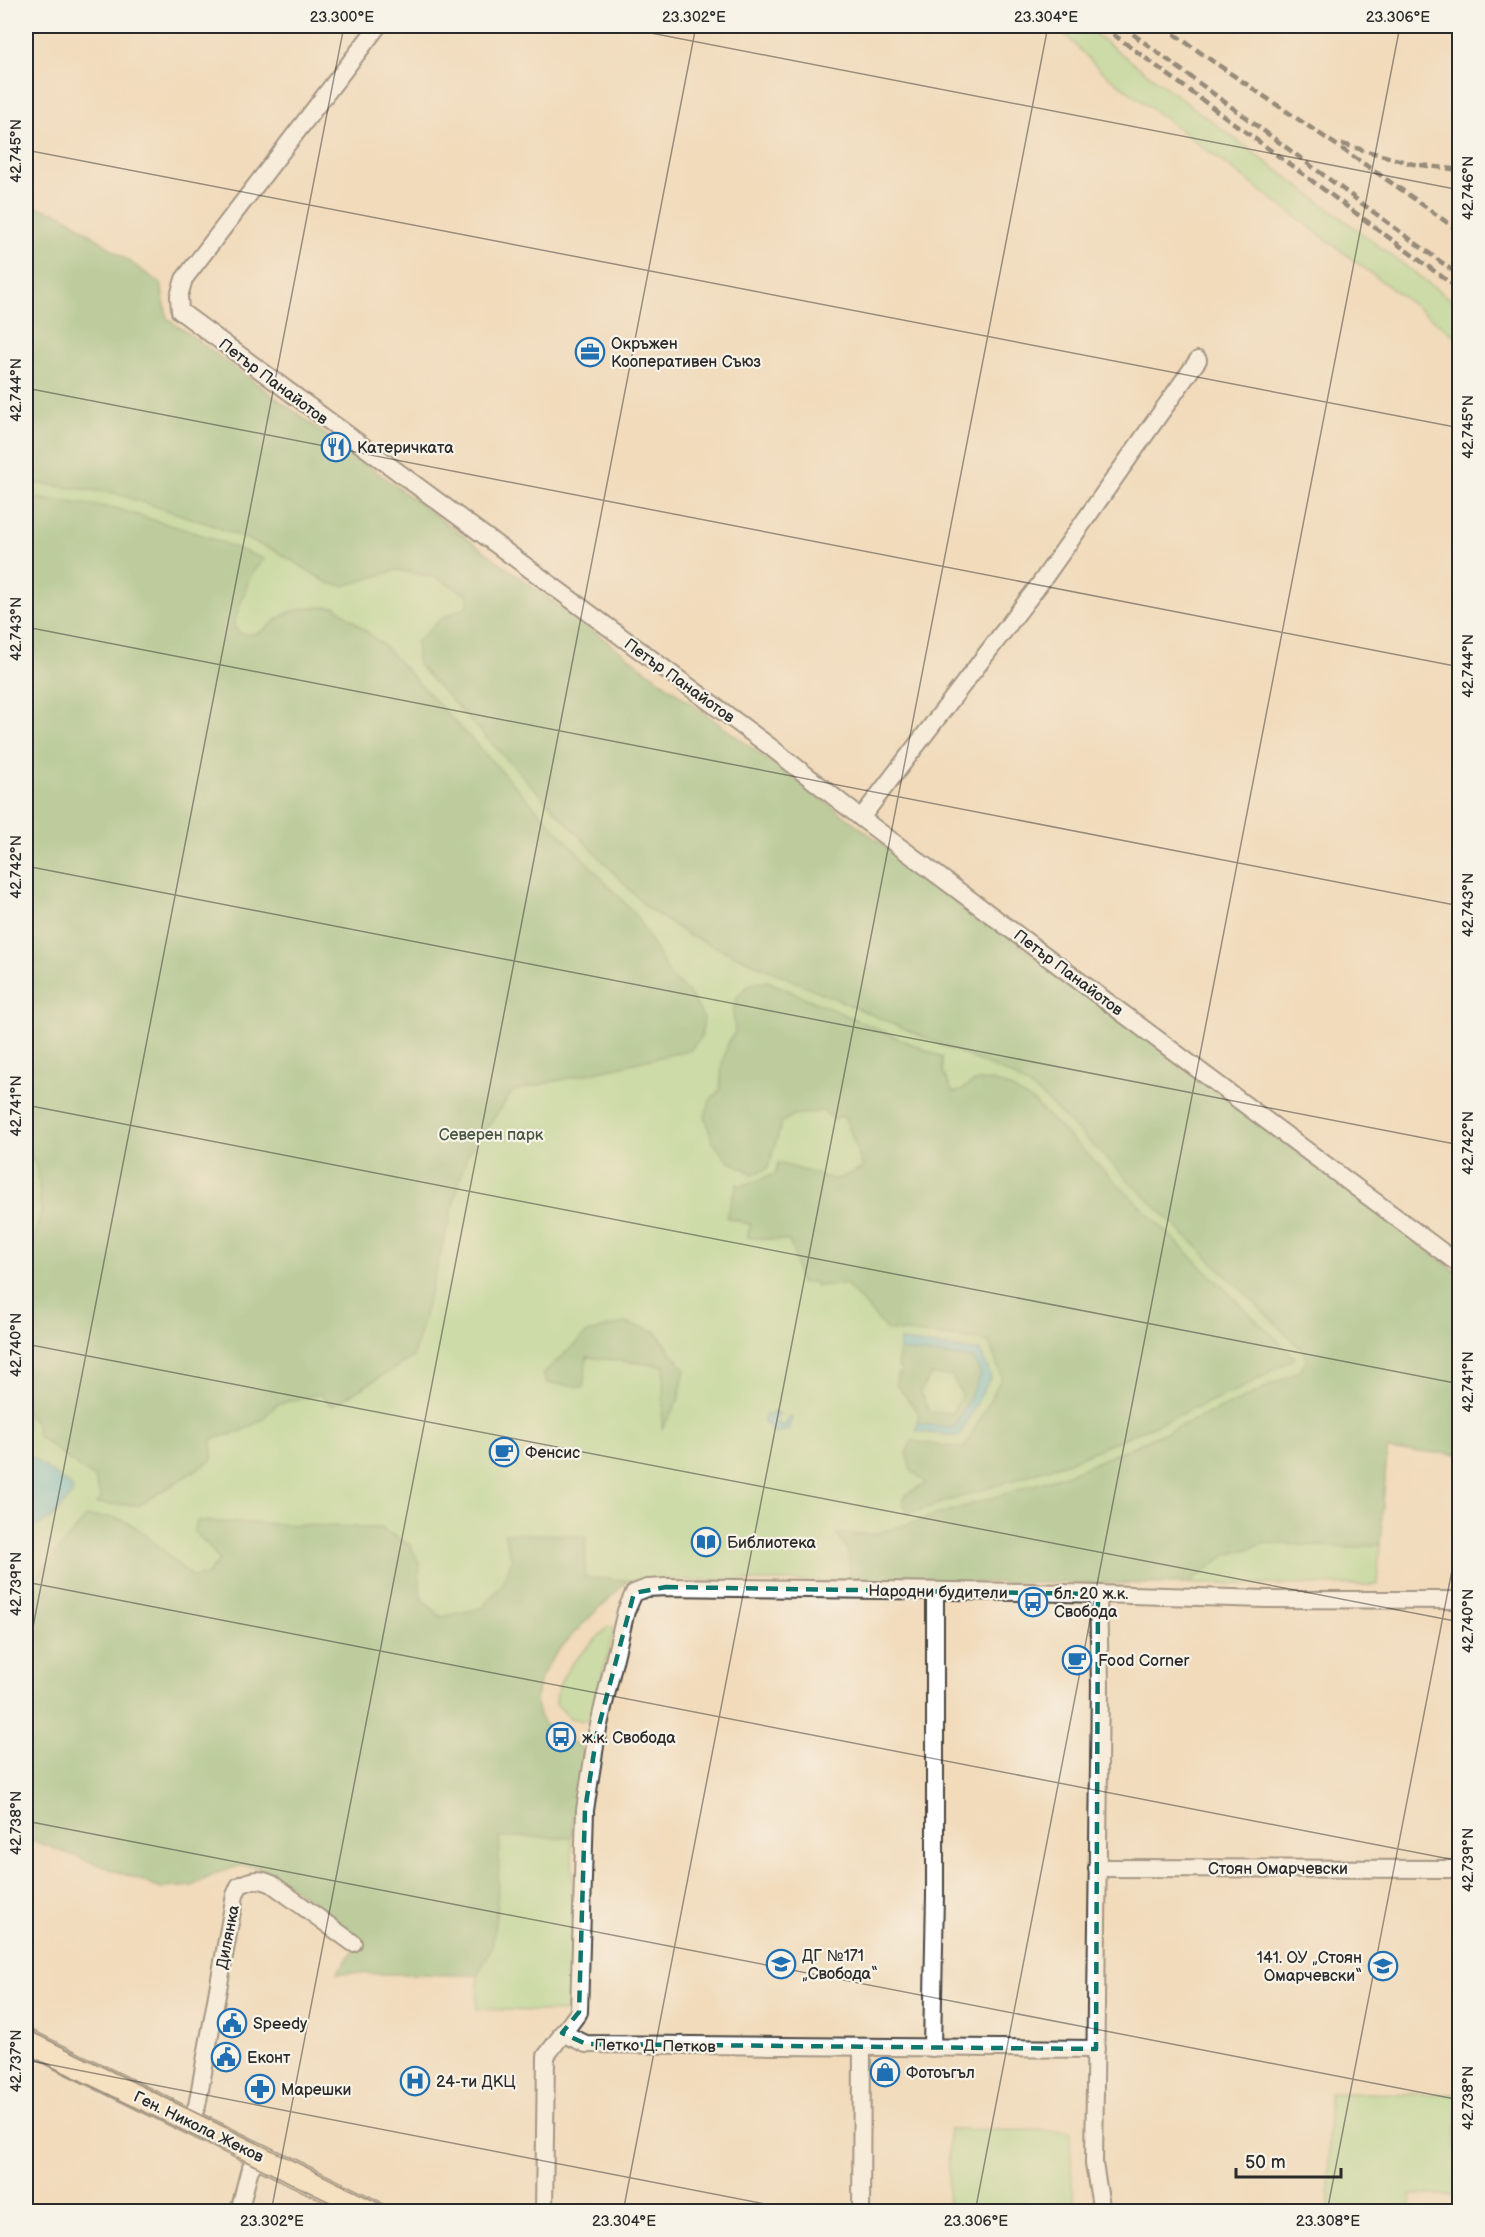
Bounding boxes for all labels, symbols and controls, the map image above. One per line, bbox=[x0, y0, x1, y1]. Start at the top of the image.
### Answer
text: 23.300°E bbox=[310, 8, 374, 27]
text: 23.302°E bbox=[662, 8, 726, 27]
text: 23.304°E bbox=[1014, 8, 1078, 27]
text: 23.306°E bbox=[1366, 8, 1430, 27]
text: 42.745°N bbox=[7, 119, 26, 183]
text: 42.746°N bbox=[1459, 156, 1478, 220]
street label: Петър Панайотов bbox=[215, 335, 332, 430]
place label: Окръжен Кооперативен Съюз bbox=[611, 335, 761, 372]
office icon: Окръжен Кооперативен Съюз bbox=[574, 336, 606, 368]
text: 42.744°N bbox=[7, 358, 26, 422]
text: 42.745°N bbox=[1459, 395, 1478, 459]
restaurant icon: Катеричката bbox=[320, 431, 352, 463]
place label: Катеричката bbox=[357, 439, 454, 458]
text: 42.743°N bbox=[7, 597, 26, 661]
text: 42.744°N bbox=[1459, 634, 1478, 698]
street label: Петър Панайотов bbox=[620, 635, 738, 728]
text: 42.742°N bbox=[7, 835, 26, 899]
text: 42.743°N bbox=[1459, 873, 1478, 937]
street label: Петър Панайотов bbox=[1010, 926, 1127, 1021]
text: 42.741°N bbox=[7, 1075, 26, 1137]
text: 42.742°N bbox=[1459, 1111, 1478, 1175]
park label: Северен парк bbox=[439, 1126, 544, 1145]
text: 42.740°N bbox=[7, 1313, 26, 1377]
text: 42.741°N bbox=[1459, 1351, 1478, 1413]
cafe icon: Фенсис bbox=[488, 1436, 520, 1468]
place label: Фенсис bbox=[525, 1444, 580, 1463]
library icon: Библиотека bbox=[690, 1526, 722, 1558]
place label: Библиотека bbox=[727, 1534, 816, 1553]
text: 42.739°N bbox=[7, 1552, 26, 1616]
street label: Народни будители bbox=[868, 1582, 1008, 1603]
place label: бл. 20 ж.к. Свобода bbox=[1054, 1585, 1128, 1622]
bus stop icon: бл. 20 ж.к. Свобода bbox=[1017, 1586, 1049, 1618]
text: 42.740°N bbox=[1459, 1589, 1478, 1653]
cafe icon: Food Corner bbox=[1061, 1644, 1093, 1676]
place label: Food Corner bbox=[1098, 1652, 1189, 1671]
bus stop icon: ж.к. Свобода bbox=[545, 1721, 577, 1753]
place label: ж.к. Свобода bbox=[582, 1729, 676, 1748]
text: 42.738°N bbox=[7, 1791, 26, 1855]
text: 42.739°N bbox=[1459, 1828, 1478, 1892]
street label: Стоян Омарчевски bbox=[1208, 1860, 1348, 1879]
street label: Дилянка bbox=[213, 1903, 244, 1971]
place label: ДГ №171 „Свобода“ bbox=[802, 1947, 878, 1984]
school or university icon: ДГ №171 „Свобода“ bbox=[765, 1948, 797, 1980]
place label: 141. ОУ „Стоян Омарчевски“ bbox=[1257, 1949, 1362, 1986]
school or university icon: 141. ОУ „Стоян Омарчевски“ bbox=[1367, 1950, 1399, 1982]
public building icon: Speedy bbox=[216, 2007, 248, 2039]
place label: Speedy bbox=[253, 2015, 308, 2034]
text: 42.737°N bbox=[7, 2029, 26, 2093]
street label: Петко Д. Петков bbox=[594, 2036, 716, 2057]
public building icon: Еконт bbox=[210, 2041, 242, 2073]
place label: Еконт bbox=[247, 2049, 291, 2068]
shop icon: Фотоъгъл bbox=[869, 2056, 901, 2088]
place label: Фотоъгъл bbox=[906, 2064, 975, 2083]
hospital icon: 24-ти ДКЦ bbox=[399, 2065, 431, 2097]
text: 42.738°N bbox=[1459, 2066, 1478, 2130]
pharmacy icon: Марешки bbox=[244, 2073, 276, 2105]
place label: 24-ти ДКЦ bbox=[436, 2073, 516, 2092]
place label: Марешки bbox=[281, 2081, 352, 2100]
street label: Ген. Никола Жеков bbox=[130, 2088, 267, 2167]
scale bar bbox=[1236, 2141, 1341, 2179]
text: 50 m bbox=[1245, 2152, 1286, 2173]
text: 23.302°E bbox=[240, 2212, 304, 2231]
text: 23.304°E bbox=[592, 2212, 656, 2231]
text: 23.306°E bbox=[944, 2212, 1008, 2231]
text: 23.308°E bbox=[1296, 2212, 1360, 2231]

